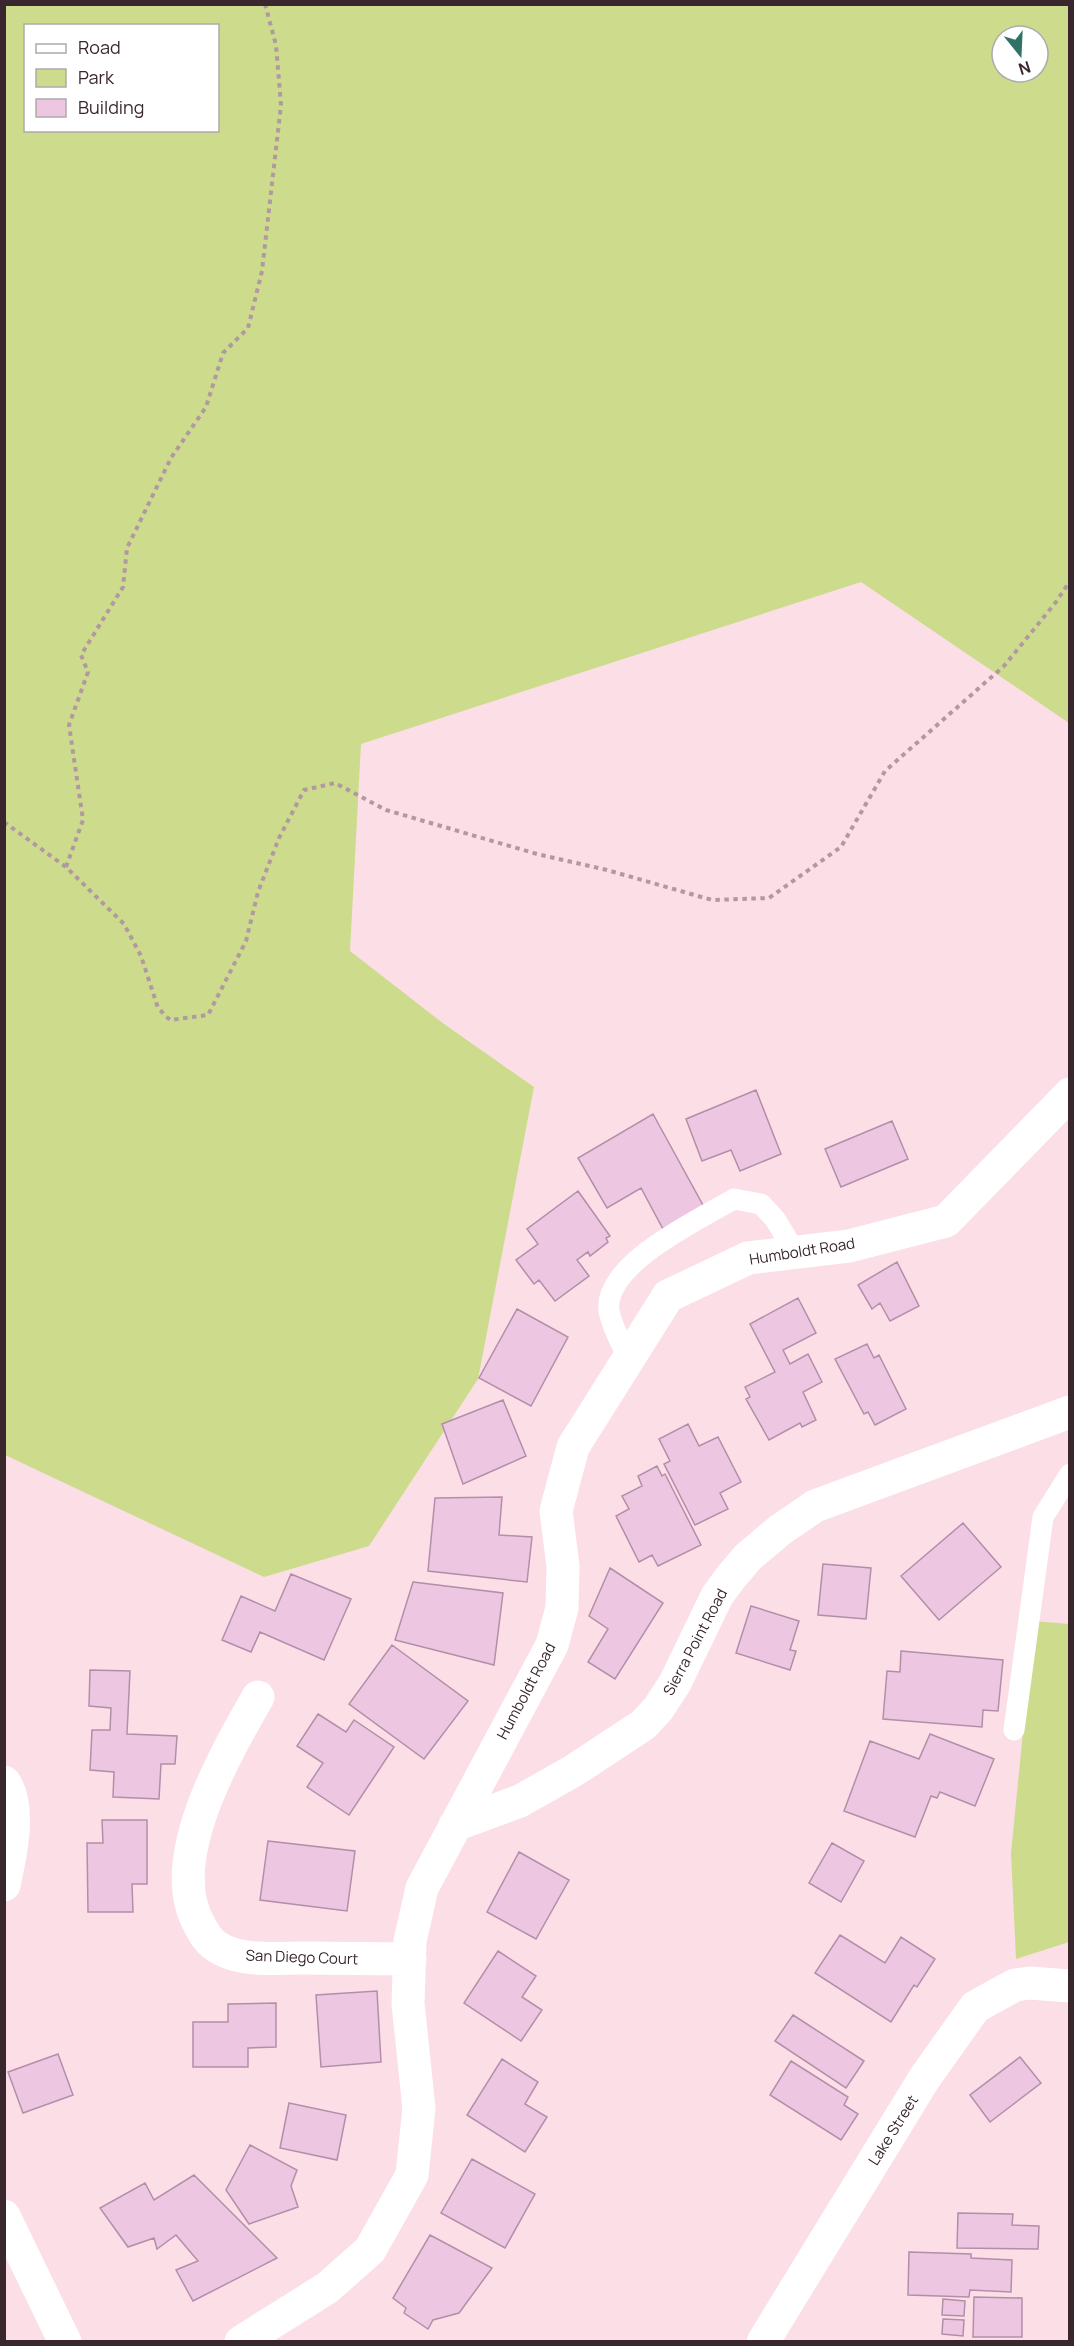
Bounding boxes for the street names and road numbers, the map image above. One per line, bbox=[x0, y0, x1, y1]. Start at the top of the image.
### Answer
street label: Humboldt Road bbox=[748, 1232, 856, 1270]
street label: Sierra Point Road bbox=[658, 1585, 732, 1699]
street label: Humboldt Road bbox=[492, 1639, 560, 1743]
street label: San Diego Court bbox=[245, 1945, 359, 1969]
street label: Lake Street bbox=[863, 2091, 923, 2169]

